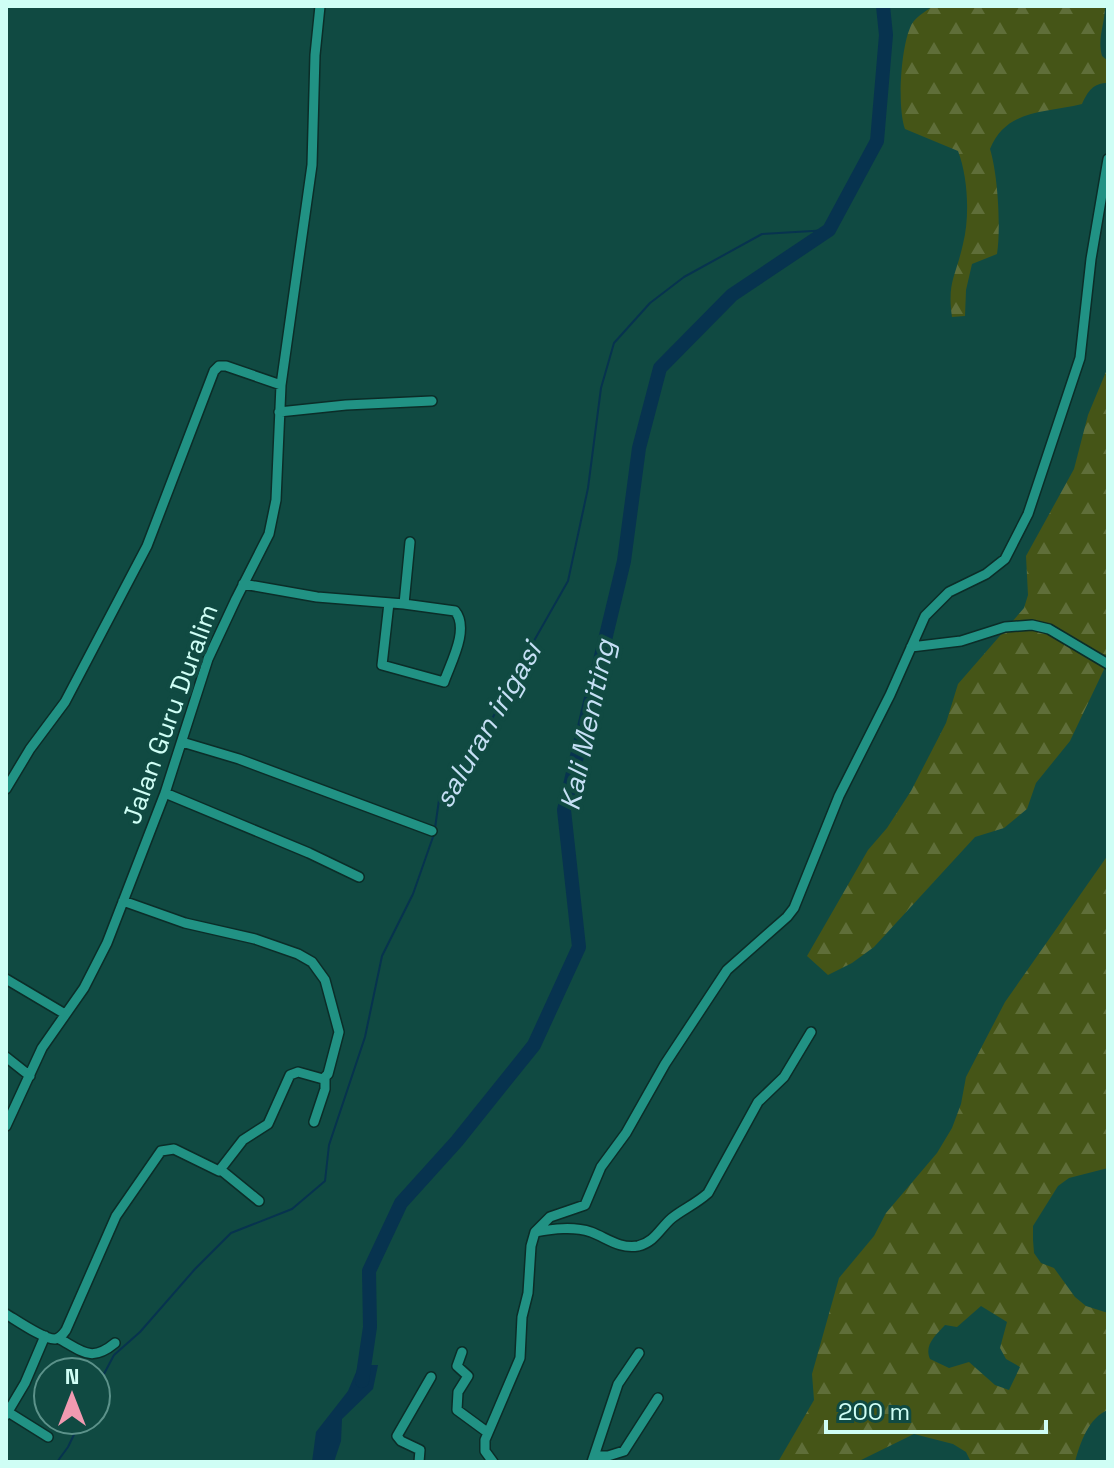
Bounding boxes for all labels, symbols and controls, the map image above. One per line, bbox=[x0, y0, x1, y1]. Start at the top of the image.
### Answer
street label: Jalan Guru Duralim bbox=[114, 599, 226, 829]
water label: saluran irigasi bbox=[425, 633, 550, 814]
water label: Kali Meniting bbox=[551, 634, 623, 814]
north arrow bbox=[32, 1356, 112, 1436]
text: N bbox=[65, 1362, 79, 1390]
scale bar bbox=[826, 1384, 1046, 1434]
text: 200 m bbox=[838, 1396, 910, 1427]

